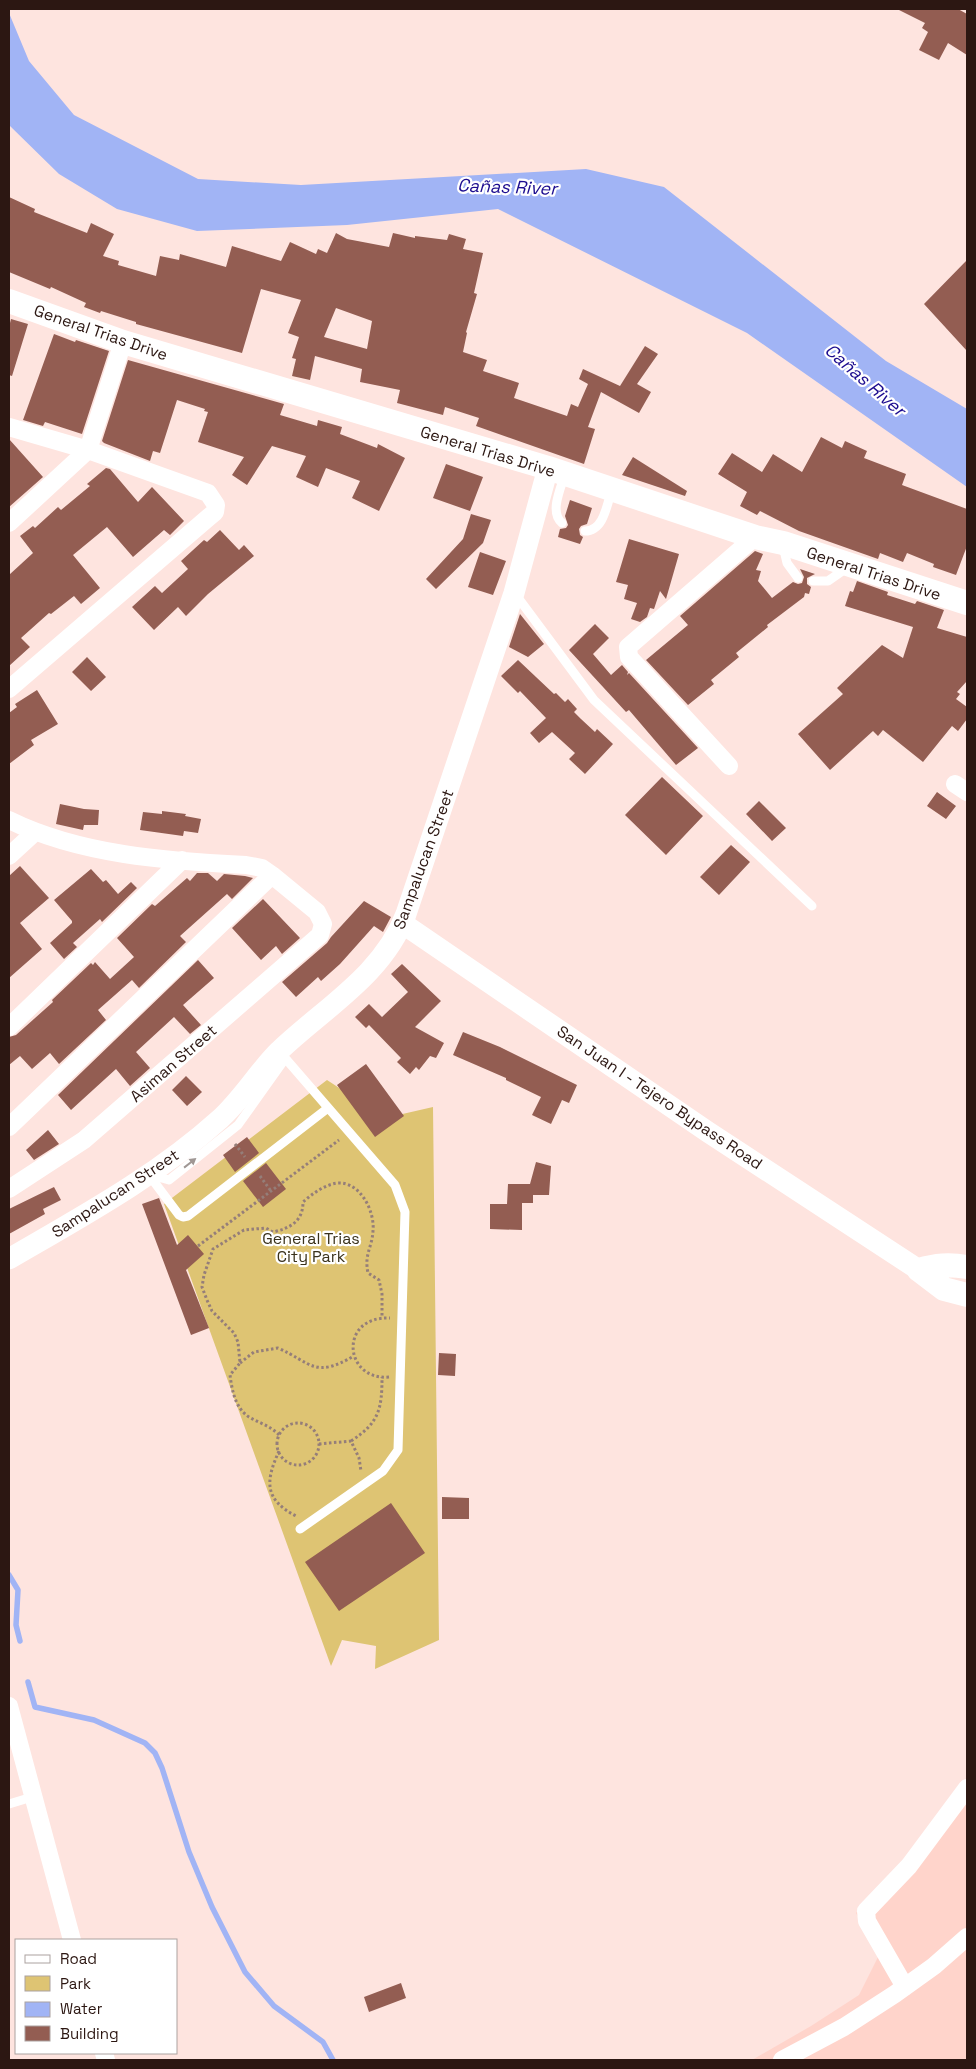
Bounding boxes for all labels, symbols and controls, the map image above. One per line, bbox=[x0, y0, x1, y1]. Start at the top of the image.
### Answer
water label: Cañas River bbox=[457, 173, 560, 200]
street label: General Trias Drive bbox=[31, 300, 170, 365]
water label: Cañas River bbox=[820, 338, 912, 423]
street label: General Trias Drive bbox=[418, 421, 558, 482]
street label: General Trias Drive bbox=[804, 542, 944, 605]
street label: Sampalucan Street bbox=[388, 786, 459, 932]
street label: Asiman Street bbox=[126, 1020, 221, 1107]
street label: San Juan I - Tejero Bypass Road bbox=[553, 1021, 767, 1174]
street label: Sampalucan Street bbox=[48, 1144, 183, 1242]
one-way arrow bbox=[184, 1157, 197, 1168]
park label: General Trias City Park bbox=[262, 1228, 360, 1267]
legend bbox=[15, 1939, 178, 2054]
text: Road bbox=[60, 1949, 97, 1968]
text: Park bbox=[60, 1974, 91, 1993]
text: Water bbox=[60, 1999, 103, 2018]
text: Building bbox=[60, 2024, 119, 2043]

